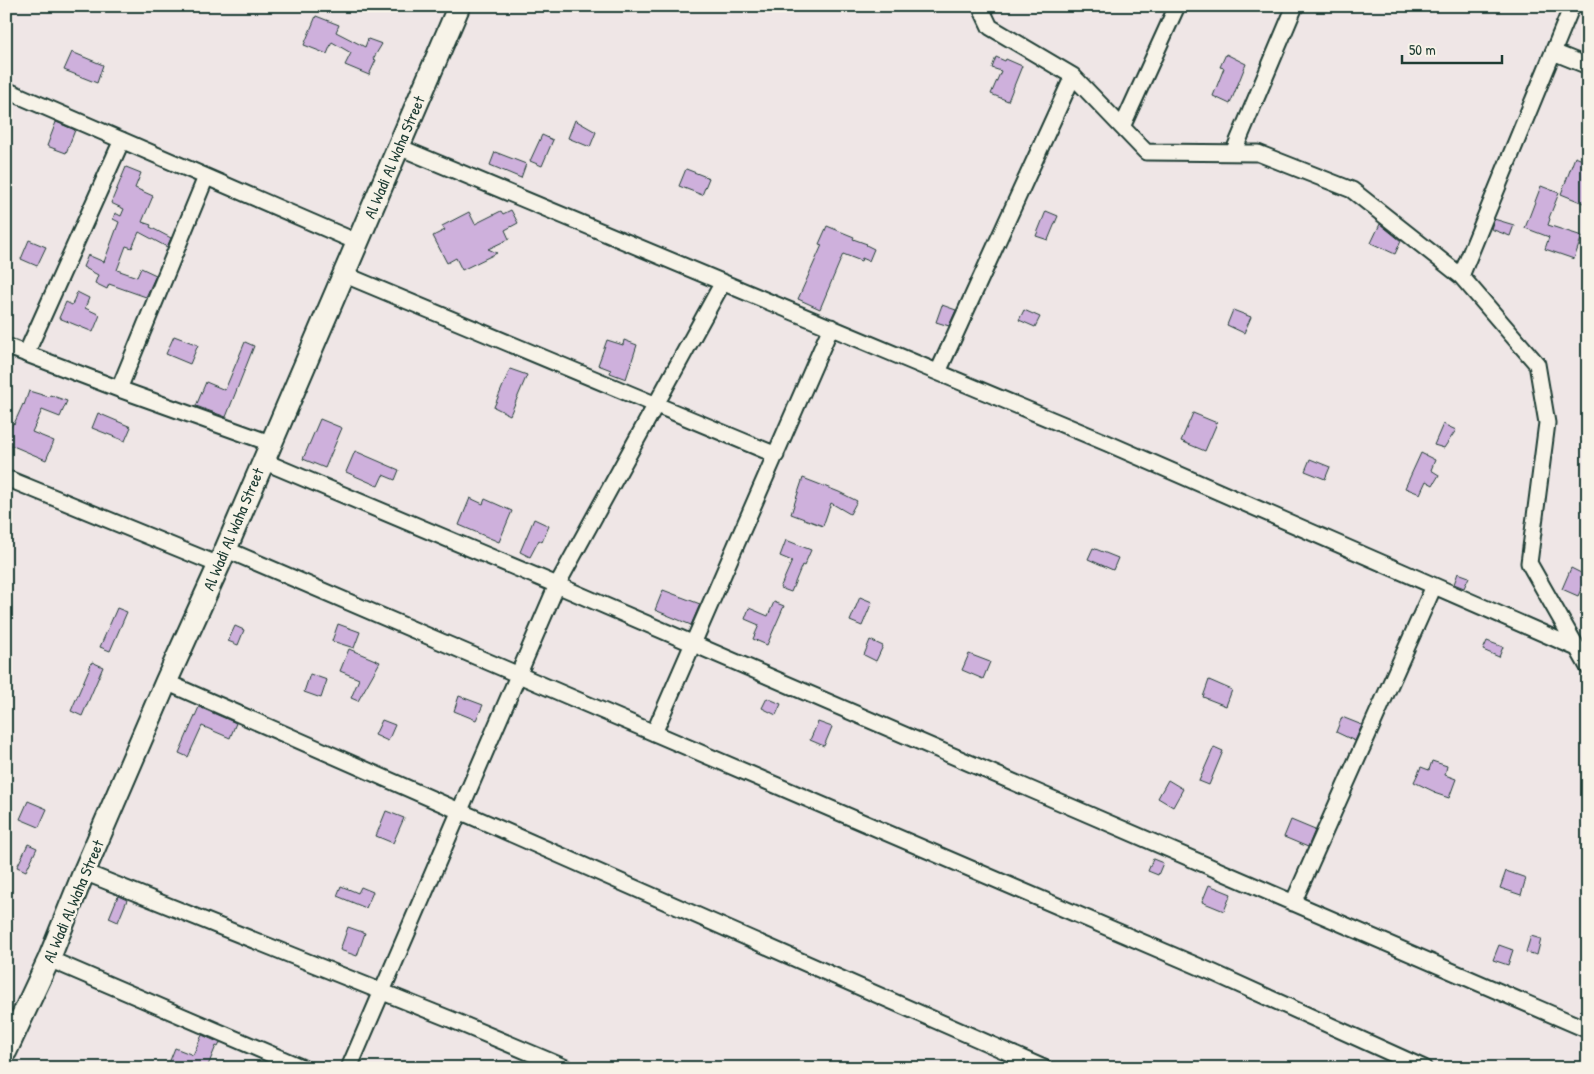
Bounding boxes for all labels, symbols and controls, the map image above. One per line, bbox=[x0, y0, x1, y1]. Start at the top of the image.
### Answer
scale bar bbox=[1402, 32, 1502, 64]
text: 50 m bbox=[1409, 39, 1436, 60]
street label: Al Wadi Al Waha Street bbox=[358, 92, 430, 222]
street label: Al Wadi Al Waha Street bbox=[197, 464, 269, 594]
street label: Al Wadi Al Waha Street bbox=[37, 836, 109, 966]

